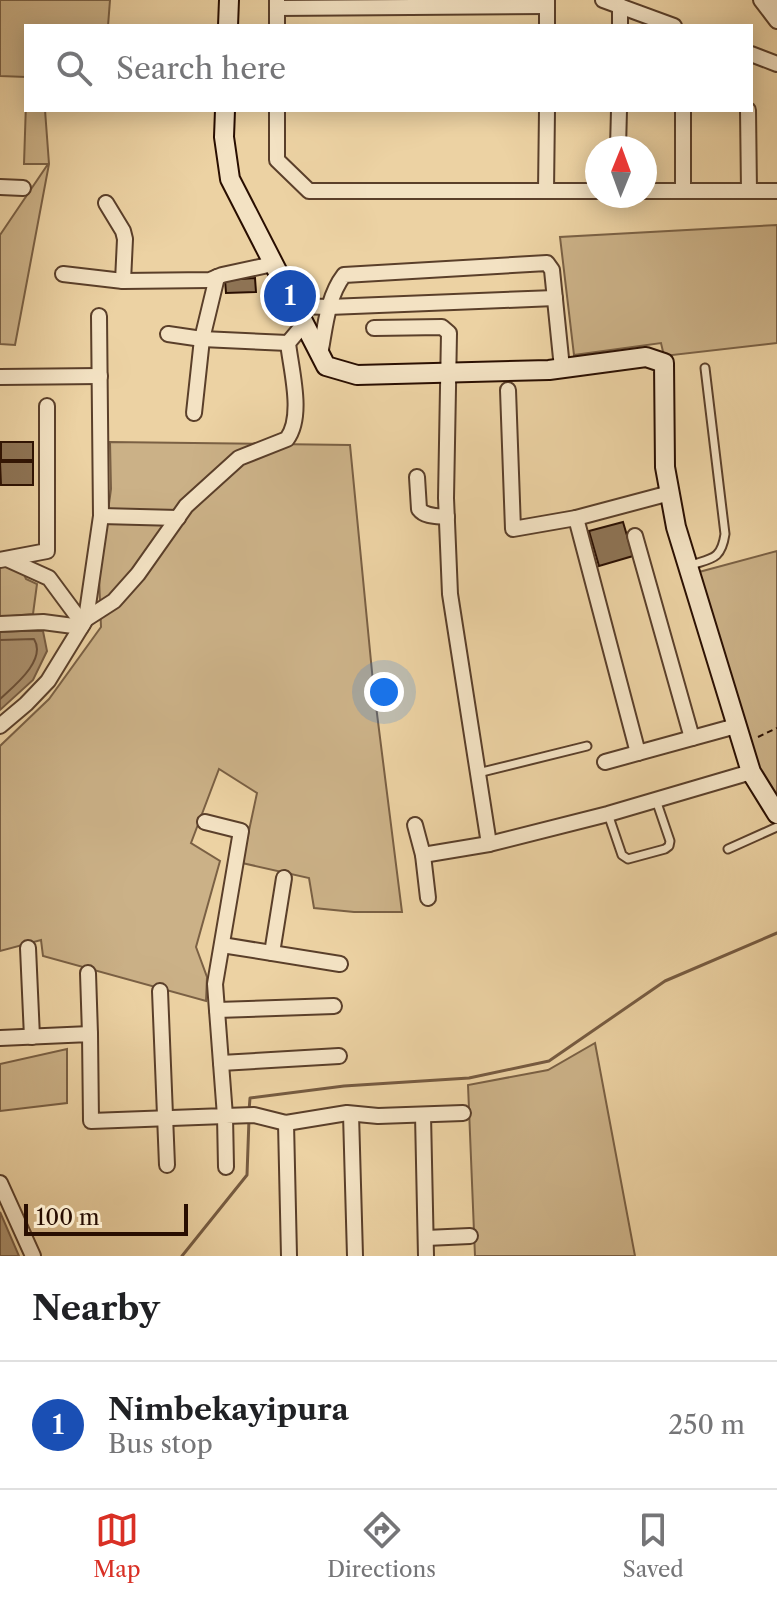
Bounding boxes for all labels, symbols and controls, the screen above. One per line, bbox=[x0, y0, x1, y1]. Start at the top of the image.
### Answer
search box bbox=[24, 24, 753, 112]
icon: search bbox=[52, 46, 96, 90]
text: Search here bbox=[116, 50, 286, 87]
north arrow bbox=[585, 136, 657, 208]
pin: 1 bbox=[264, 266, 316, 326]
your location bbox=[364, 672, 404, 712]
scale bar bbox=[24, 1200, 188, 1236]
text: 100 m bbox=[36, 1204, 99, 1231]
text: Nearby bbox=[32, 1287, 160, 1329]
text: Nimbekayipura bbox=[108, 1391, 349, 1428]
text: 1 bbox=[52, 1409, 64, 1441]
text: 250 m bbox=[668, 1409, 745, 1441]
text: Bus stop bbox=[108, 1428, 213, 1460]
tab: Map bbox=[93, 1508, 141, 1583]
tab: Directions bbox=[327, 1508, 436, 1583]
tab: Saved bbox=[623, 1508, 684, 1583]

